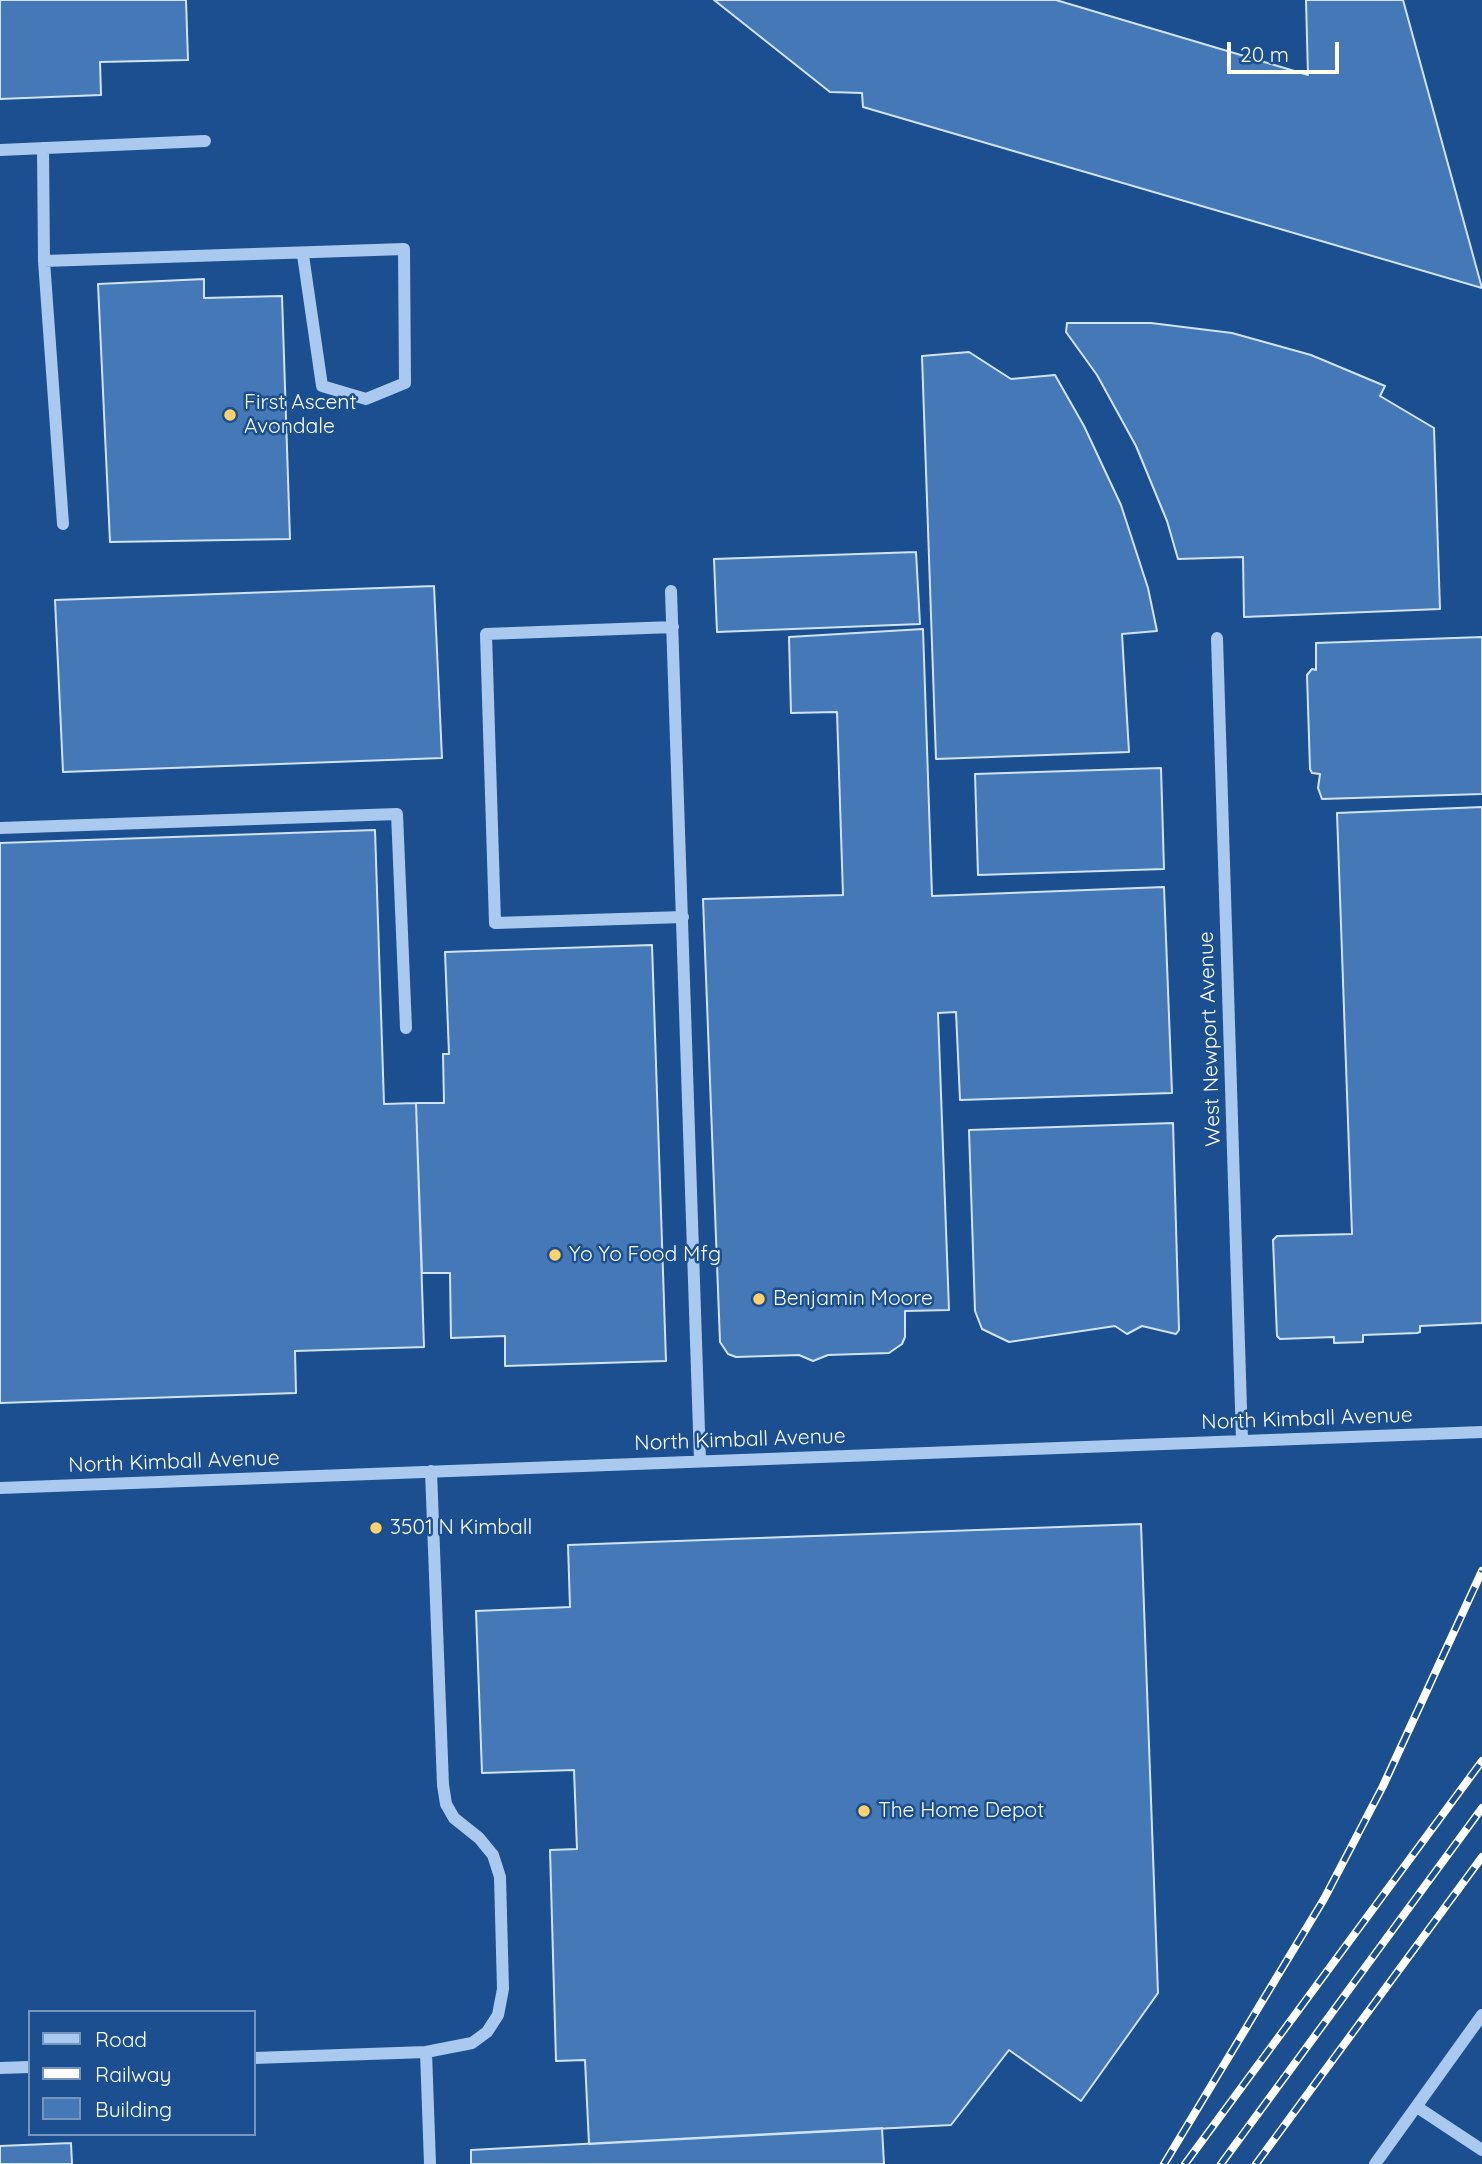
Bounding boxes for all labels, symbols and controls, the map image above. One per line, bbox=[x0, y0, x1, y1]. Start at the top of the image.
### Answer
scale bar bbox=[1230, 28, 1342, 72]
text: 20 m bbox=[1240, 41, 1289, 67]
place label: First Ascent Avondale bbox=[244, 390, 357, 440]
marker: First Ascent Avondale bbox=[222, 407, 238, 423]
street label: West Newport Avenue bbox=[1194, 931, 1226, 1147]
place label: Yo Yo Food Mfg bbox=[569, 1242, 721, 1268]
marker: Yo Yo Food Mfg bbox=[547, 1247, 563, 1263]
place label: Benjamin Moore bbox=[773, 1286, 933, 1312]
marker: Benjamin Moore bbox=[751, 1291, 767, 1307]
street label: North Kimball Avenue bbox=[1201, 1403, 1413, 1435]
street label: North Kimball Avenue bbox=[634, 1424, 846, 1456]
street label: North Kimball Avenue bbox=[68, 1446, 280, 1478]
place label: 3501 N Kimball bbox=[390, 1515, 532, 1541]
marker: 3501 N Kimball bbox=[368, 1520, 384, 1536]
place label: The Home Depot bbox=[878, 1798, 1044, 1824]
marker: The Home Depot bbox=[856, 1803, 872, 1819]
legend bbox=[28, 2010, 256, 2136]
text: Road bbox=[95, 2026, 147, 2052]
text: Railway bbox=[95, 2061, 171, 2087]
text: Building bbox=[95, 2096, 172, 2122]

